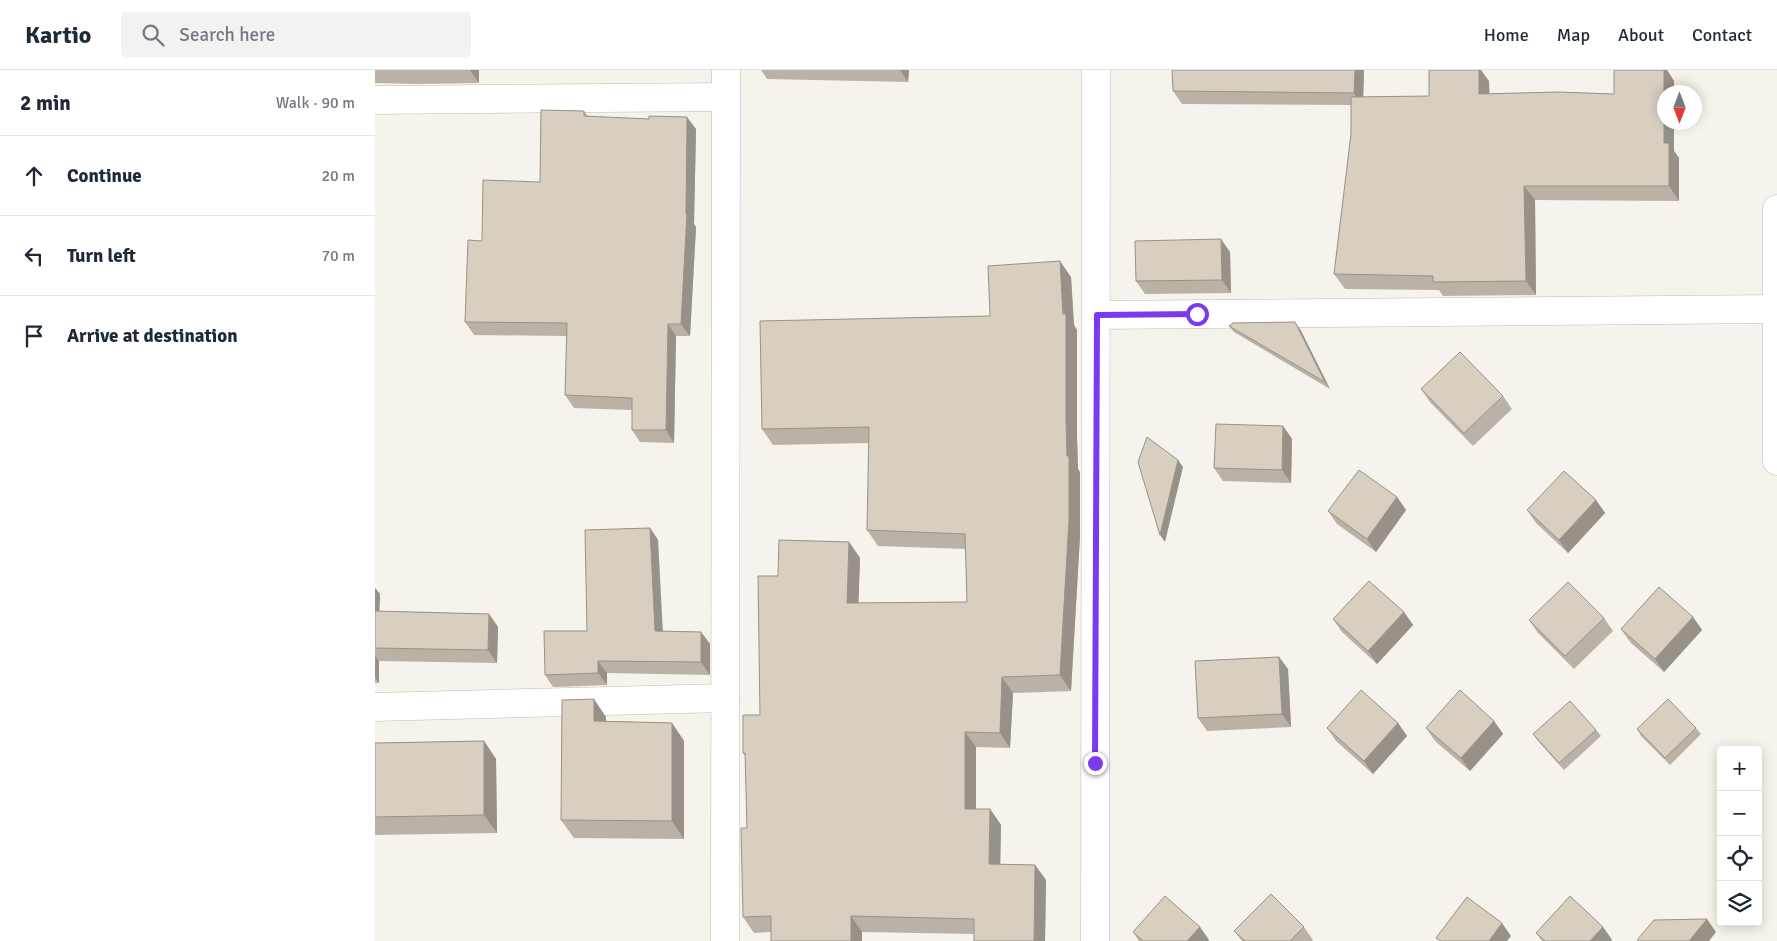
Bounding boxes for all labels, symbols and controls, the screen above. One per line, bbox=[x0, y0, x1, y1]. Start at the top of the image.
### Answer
search box bbox=[121, 12, 471, 57]
text: Kartio bbox=[25, 20, 91, 50]
icon: search bbox=[139, 21, 167, 49]
text: Search here bbox=[179, 23, 275, 47]
text: Home bbox=[1484, 24, 1529, 46]
text: Map bbox=[1557, 24, 1590, 46]
text: About bbox=[1618, 24, 1664, 46]
text: Contact bbox=[1692, 24, 1752, 46]
north arrow bbox=[1657, 85, 1702, 130]
text: 2 min bbox=[20, 90, 71, 116]
text: Walk · 90 m bbox=[276, 93, 355, 113]
icon: ahead bbox=[20, 162, 48, 190]
text: Continue bbox=[67, 164, 142, 188]
text: 20 m bbox=[321, 166, 355, 186]
icon: left bbox=[20, 242, 48, 270]
text: Turn left bbox=[67, 244, 136, 268]
text: 70 m bbox=[321, 246, 355, 266]
route start bbox=[1186, 303, 1209, 326]
icon: arrive bbox=[20, 322, 48, 350]
text: Arrive at destination bbox=[67, 324, 238, 348]
map controls bbox=[1717, 746, 1762, 926]
button: + bbox=[1717, 746, 1762, 791]
route end bbox=[1084, 752, 1107, 775]
button: − bbox=[1717, 791, 1762, 836]
button: locate bbox=[1717, 836, 1762, 881]
button: layers bbox=[1717, 881, 1762, 926]

